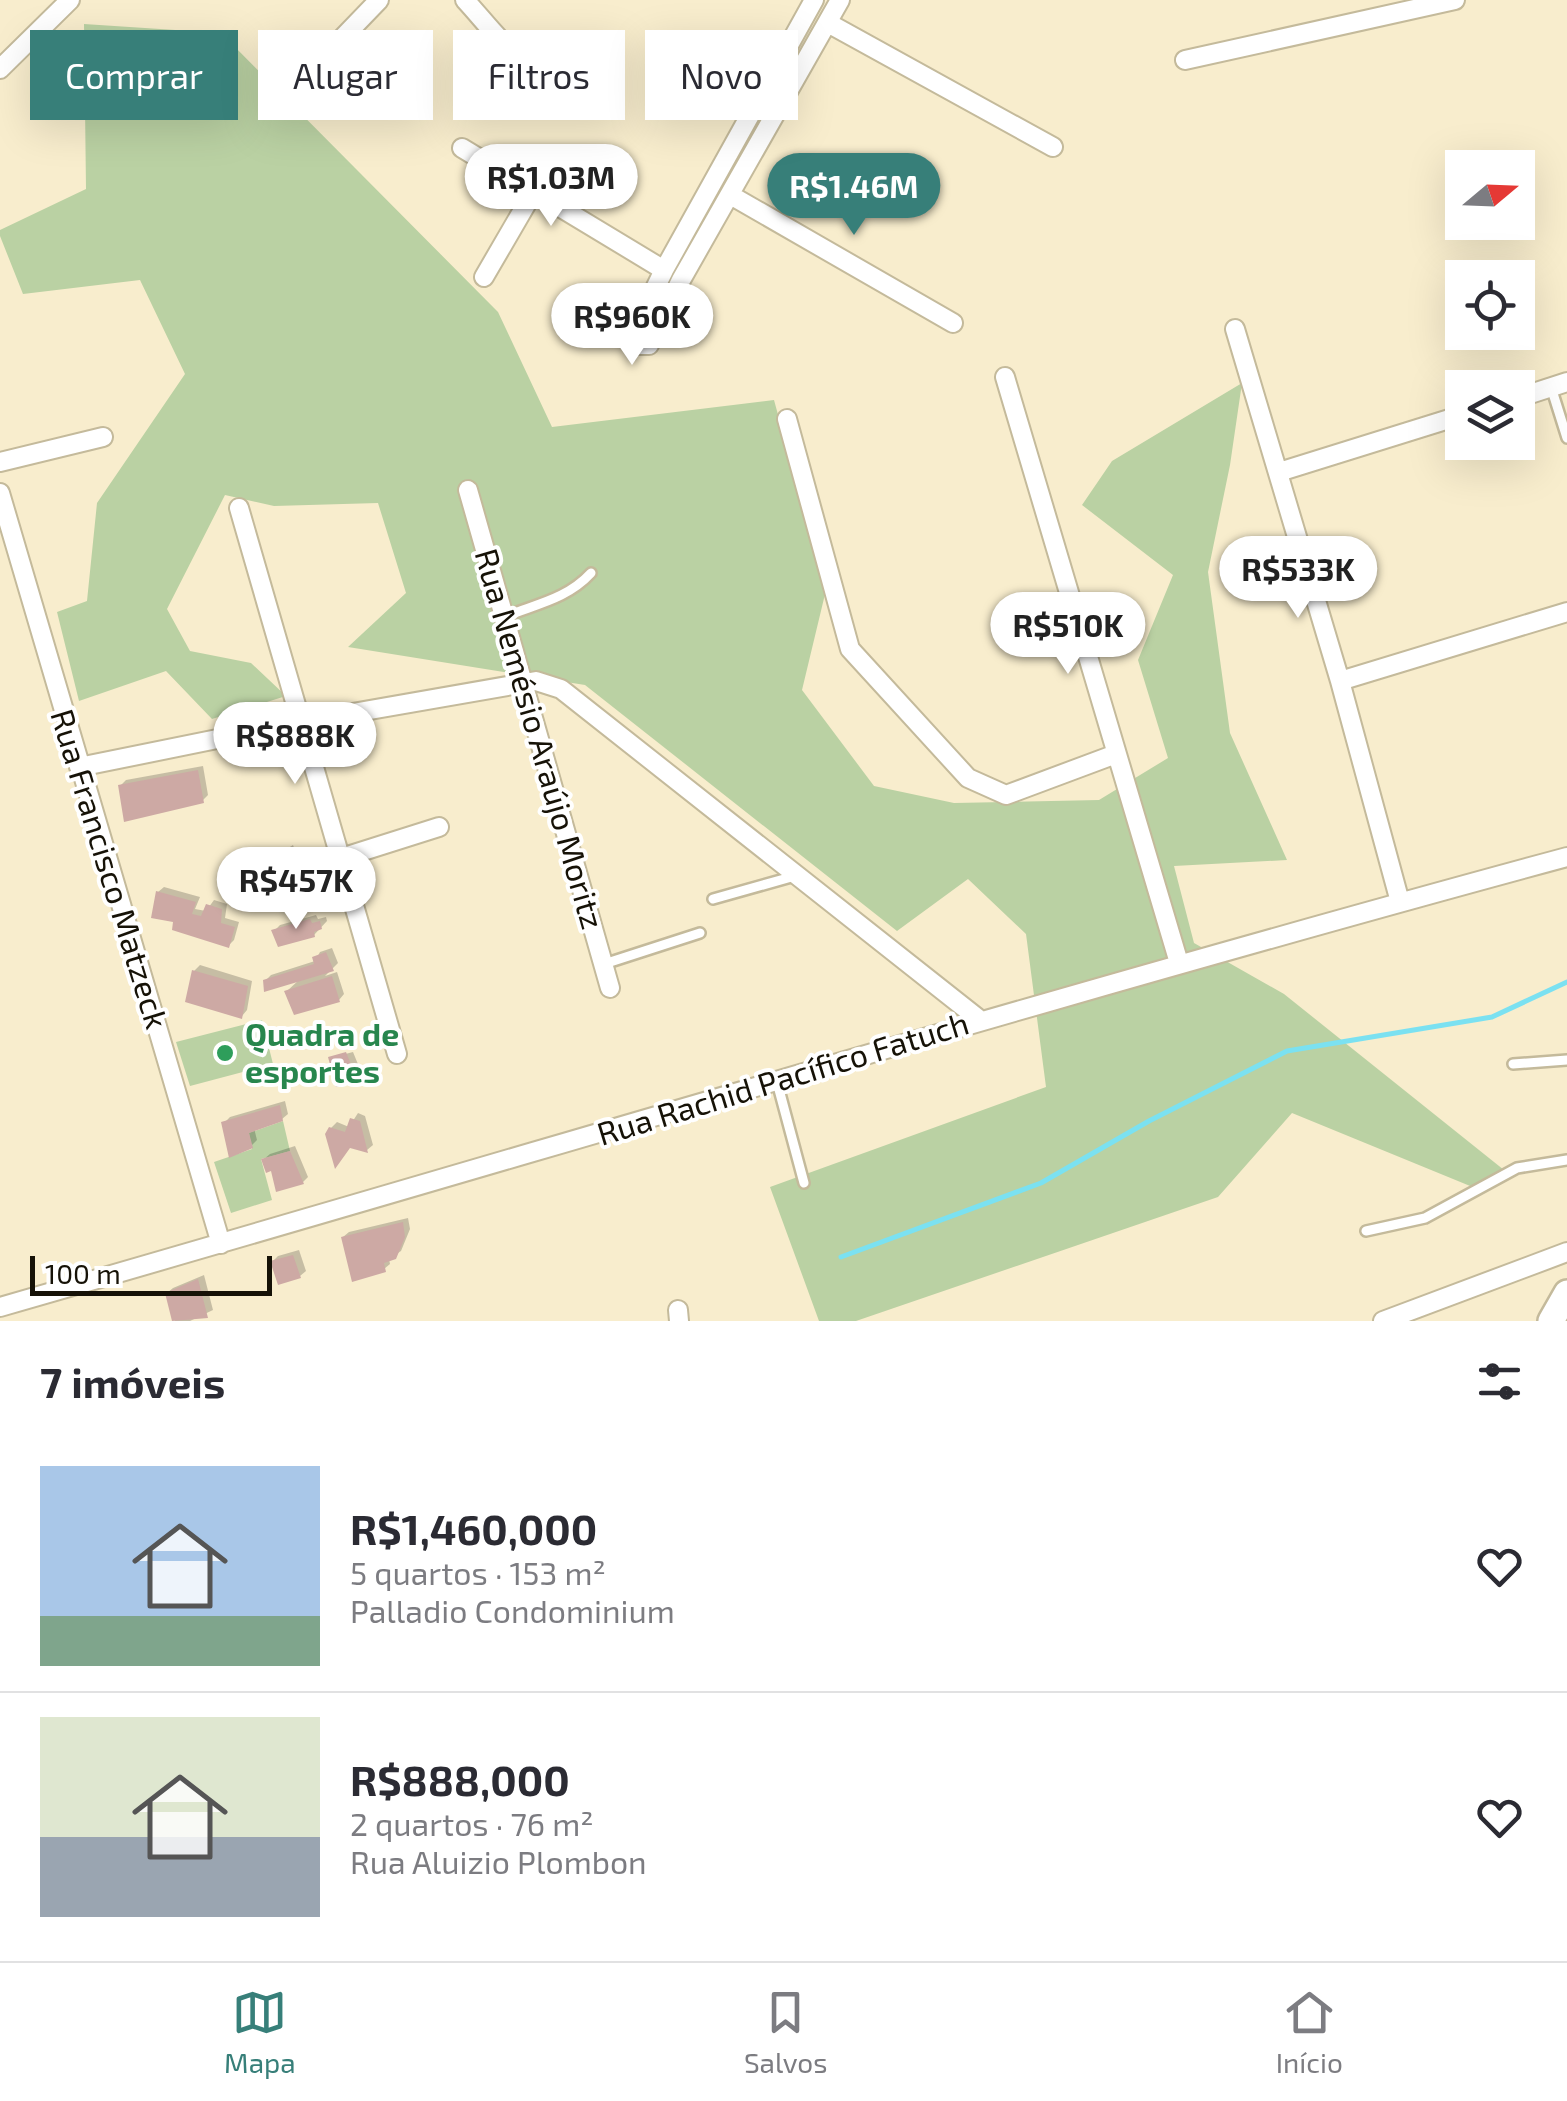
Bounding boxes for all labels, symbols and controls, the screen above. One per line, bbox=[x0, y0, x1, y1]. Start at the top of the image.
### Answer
chip: Comprar bbox=[30, 30, 238, 120]
chip: Alugar bbox=[258, 30, 433, 120]
chip: Filtros bbox=[453, 30, 625, 120]
chip: Novo bbox=[645, 30, 798, 120]
pin: R$1.03M bbox=[459, 144, 643, 229]
north arrow bbox=[1445, 150, 1535, 240]
map controls bbox=[1445, 150, 1535, 460]
pin: R$1.46M bbox=[762, 153, 946, 238]
text: R$1.03M bbox=[487, 157, 615, 195]
text: R$1.46M bbox=[789, 166, 919, 204]
button: locate bbox=[1445, 260, 1535, 350]
pin: R$960K bbox=[551, 283, 713, 368]
text: R$960K bbox=[573, 296, 691, 334]
button: layers bbox=[1445, 370, 1535, 460]
pin: R$533K bbox=[1217, 536, 1379, 621]
street label: Rua Nemésio Araújo Moritz bbox=[467, 544, 613, 933]
text: R$533K bbox=[1241, 549, 1355, 587]
pin: R$510K bbox=[987, 592, 1149, 677]
text: R$510K bbox=[1012, 605, 1124, 643]
pin: R$888K bbox=[214, 702, 376, 787]
street label: Rua Francisco Matzeck bbox=[44, 704, 178, 1033]
text: R$888K bbox=[235, 715, 355, 753]
pin: R$457K bbox=[215, 847, 377, 932]
text: R$457K bbox=[239, 860, 353, 898]
street label: Rua Rachid Pacífico Fatuch bbox=[592, 1002, 973, 1152]
place label: Quadra de esportes bbox=[245, 1014, 399, 1089]
marker: Quadra de esportes bbox=[214, 1042, 236, 1064]
scale bar bbox=[30, 1251, 272, 1296]
text: 100 m bbox=[45, 1256, 121, 1290]
icon: filters bbox=[1472, 1354, 1527, 1409]
text: 7 imóveis bbox=[40, 1356, 225, 1406]
text: R$1,460,000 bbox=[350, 1503, 597, 1553]
icon: home bbox=[120, 1506, 240, 1626]
icon: heart bbox=[1472, 1539, 1527, 1594]
text: 5 quartos · 153 m² bbox=[350, 1553, 606, 1591]
text: Palladio Condominium bbox=[350, 1591, 675, 1629]
text: R$888,000 bbox=[350, 1754, 570, 1804]
icon: home bbox=[120, 1757, 240, 1877]
icon: heart bbox=[1472, 1790, 1527, 1845]
text: 2 quartos · 76 m² bbox=[350, 1804, 594, 1842]
text: Rua Aluizio Plombon bbox=[350, 1842, 647, 1880]
tab: Mapa bbox=[224, 1985, 296, 2079]
tab: Salvos bbox=[744, 1985, 827, 2079]
tab: Início bbox=[1276, 1985, 1343, 2079]

